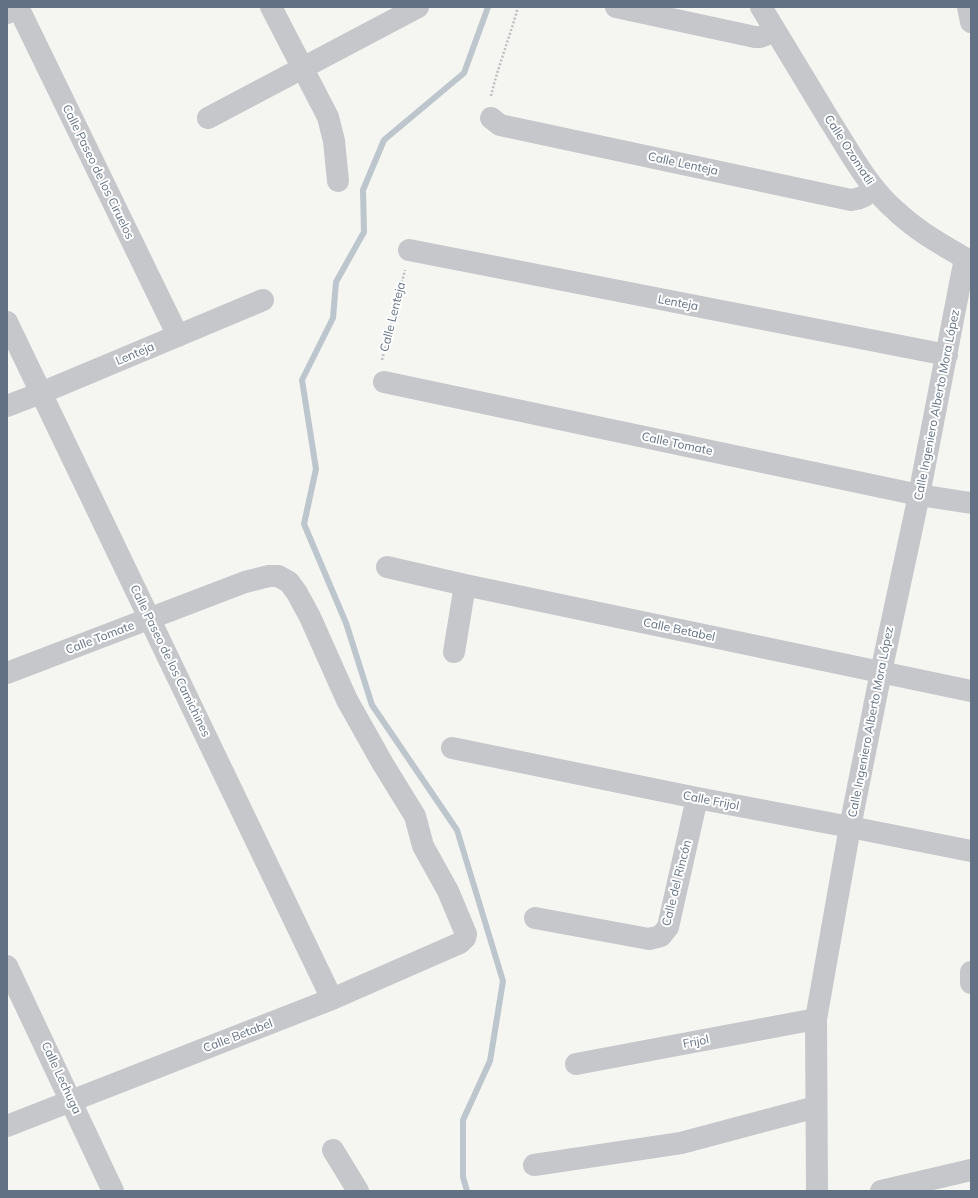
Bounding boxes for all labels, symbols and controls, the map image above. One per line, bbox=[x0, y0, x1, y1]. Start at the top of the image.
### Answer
street label: Calle Paseo de los Ciruelos bbox=[59, 102, 137, 242]
street label: Calle Ozomatli bbox=[821, 112, 877, 188]
street label: Calle Lenteja bbox=[647, 150, 719, 178]
street label: Calle Lenteja bbox=[377, 281, 409, 353]
street label: Lenteja bbox=[657, 292, 699, 314]
street label: Calle Ingeniero Alberto Mora López bbox=[911, 308, 963, 502]
street label: Lenteja bbox=[113, 339, 157, 369]
street label: Calle Tomate bbox=[640, 429, 714, 459]
street label: Calle Paseo de los Camichines bbox=[127, 583, 213, 739]
street label: Calle Betabel bbox=[642, 615, 716, 645]
street label: Calle Tomate bbox=[64, 618, 136, 658]
street label: Calle Ingeniero Alberto Mora López bbox=[845, 625, 897, 819]
street label: Calle Frijol bbox=[682, 788, 740, 814]
street label: Calle del Rincón bbox=[659, 838, 695, 928]
street label: Calle Betabel bbox=[201, 1016, 275, 1056]
street label: Frijol bbox=[682, 1032, 710, 1052]
street label: Calle Lechuga bbox=[38, 1040, 84, 1116]

